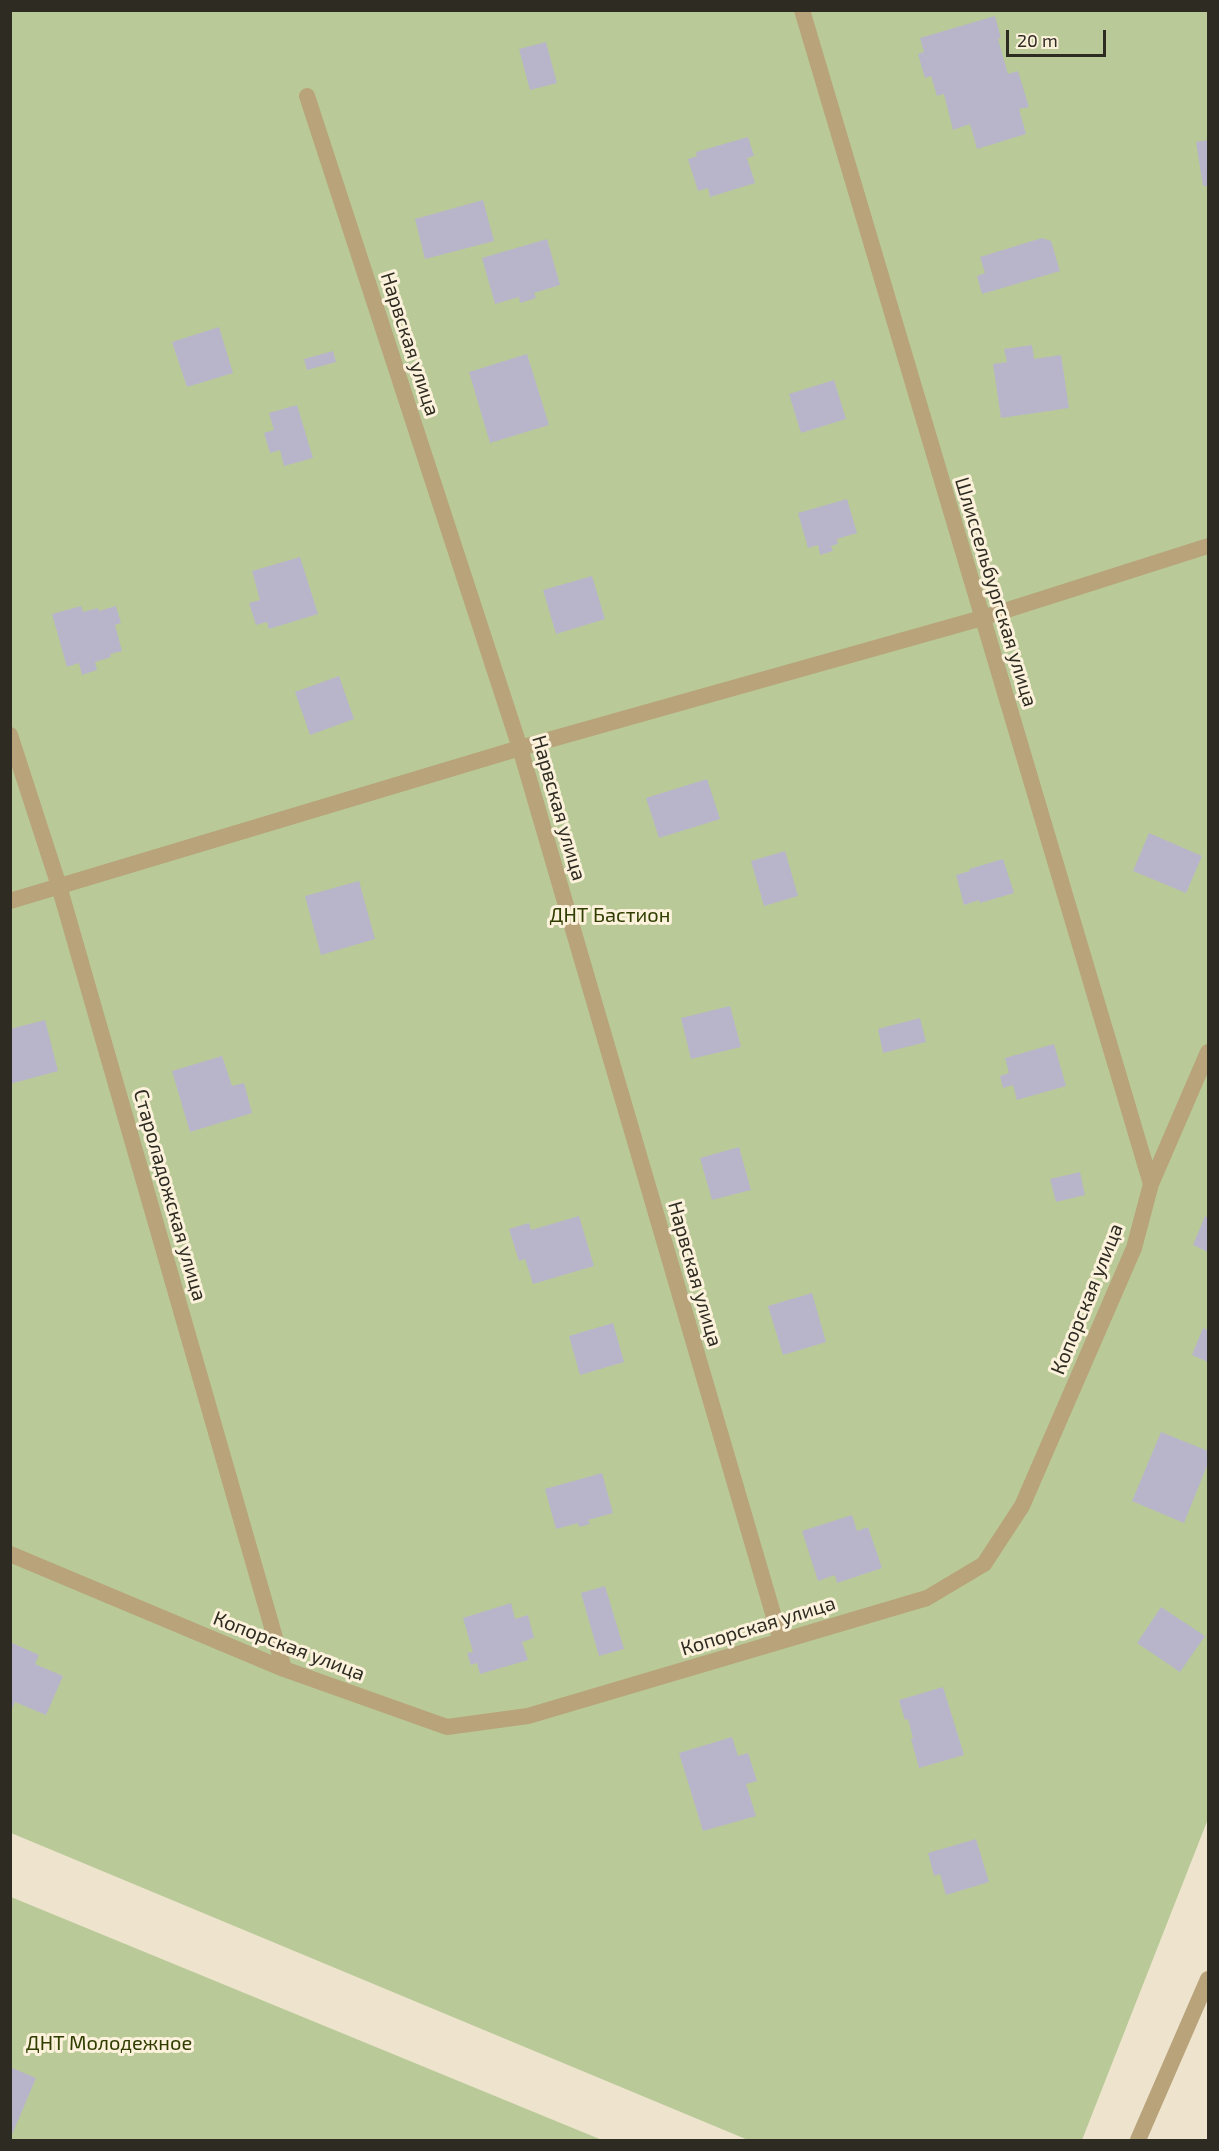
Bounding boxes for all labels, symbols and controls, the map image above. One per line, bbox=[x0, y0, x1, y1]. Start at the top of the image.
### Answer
scale bar bbox=[1009, 18, 1110, 56]
text: 20 m bbox=[1017, 29, 1058, 51]
street label: Нарвская улица bbox=[375, 269, 445, 419]
street label: Шлиссельбургская улица bbox=[950, 474, 1042, 710]
street label: Нарвская улица bbox=[527, 733, 591, 883]
park label: ДНТ Бастион bbox=[550, 903, 670, 927]
street label: Староладожская улица bbox=[128, 1086, 212, 1304]
street label: Нарвская улица bbox=[663, 1199, 727, 1349]
street label: Копорская улица bbox=[1046, 1220, 1128, 1378]
street label: Копорская улица bbox=[678, 1591, 838, 1661]
street label: Копорская улица bbox=[210, 1606, 368, 1686]
park label: ДНТ Молодежное bbox=[26, 2031, 192, 2055]

